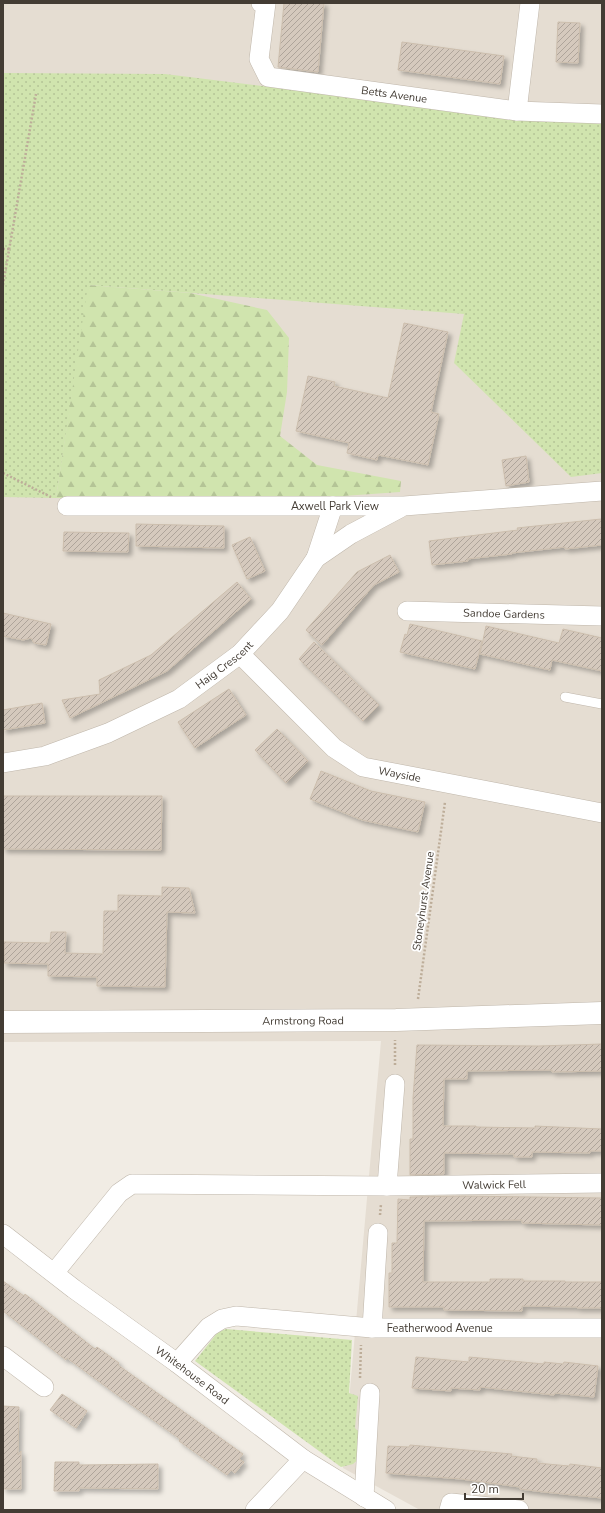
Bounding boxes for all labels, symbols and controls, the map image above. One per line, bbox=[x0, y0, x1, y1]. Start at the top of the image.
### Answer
street label: Betts Avenue bbox=[360, 83, 428, 107]
street label: Axwell Park View bbox=[291, 499, 379, 514]
street label: Sandoe Gardens bbox=[463, 605, 545, 623]
street label: Haig Crescent bbox=[192, 638, 257, 692]
street label: Wayside bbox=[377, 763, 422, 786]
street label: Stoneyhurst Avenue bbox=[409, 850, 438, 952]
street label: Armstrong Road bbox=[262, 1013, 344, 1029]
street label: Walwick Fell bbox=[462, 1177, 527, 1193]
street label: Featherwood Avenue bbox=[387, 1321, 493, 1336]
street label: Whitehouse Road bbox=[152, 1343, 232, 1408]
scale bar bbox=[465, 1475, 523, 1501]
text: 20 m bbox=[471, 1481, 499, 1497]

